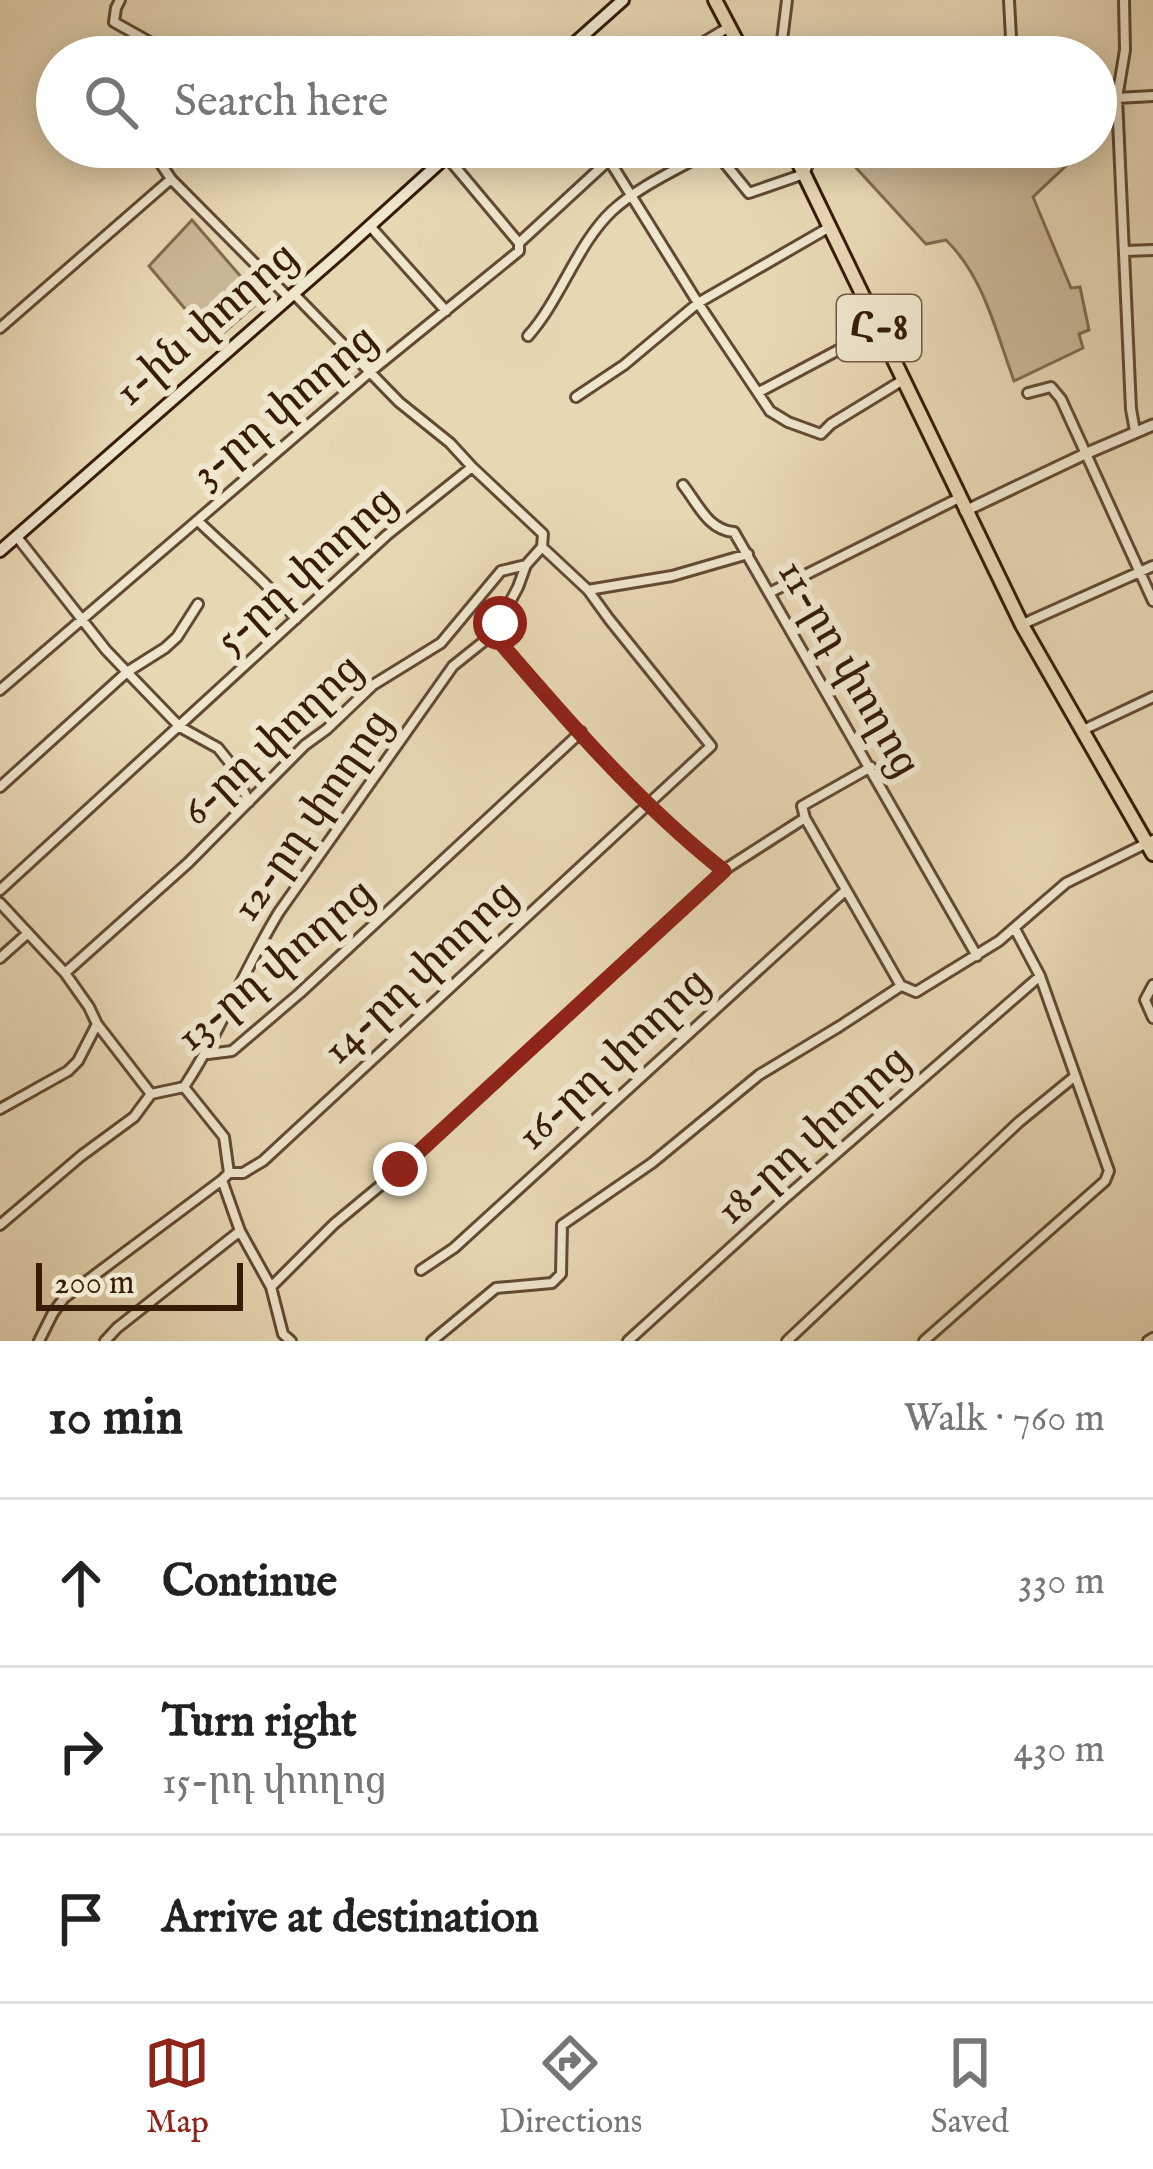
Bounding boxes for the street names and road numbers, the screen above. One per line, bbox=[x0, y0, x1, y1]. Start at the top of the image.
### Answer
street label: 1-ին փողոց bbox=[105, 231, 309, 419]
road number: Հ-8 bbox=[837, 295, 921, 361]
street label: 3-րդ փողոց bbox=[181, 314, 389, 500]
street label: 5-րդ փողոց bbox=[205, 476, 409, 666]
street label: 11-րդ փողոց bbox=[764, 551, 932, 787]
street label: 6-րդ փողոց bbox=[171, 644, 375, 838]
street label: 12-րդ փողոց bbox=[221, 700, 405, 932]
street label: 13-րդ փողոց bbox=[166, 868, 386, 1064]
street label: 14-րդ փողոց bbox=[312, 869, 530, 1077]
street label: 16-րդ փողոց bbox=[506, 957, 722, 1163]
street label: 18-րդ փողոց bbox=[706, 1035, 922, 1237]

